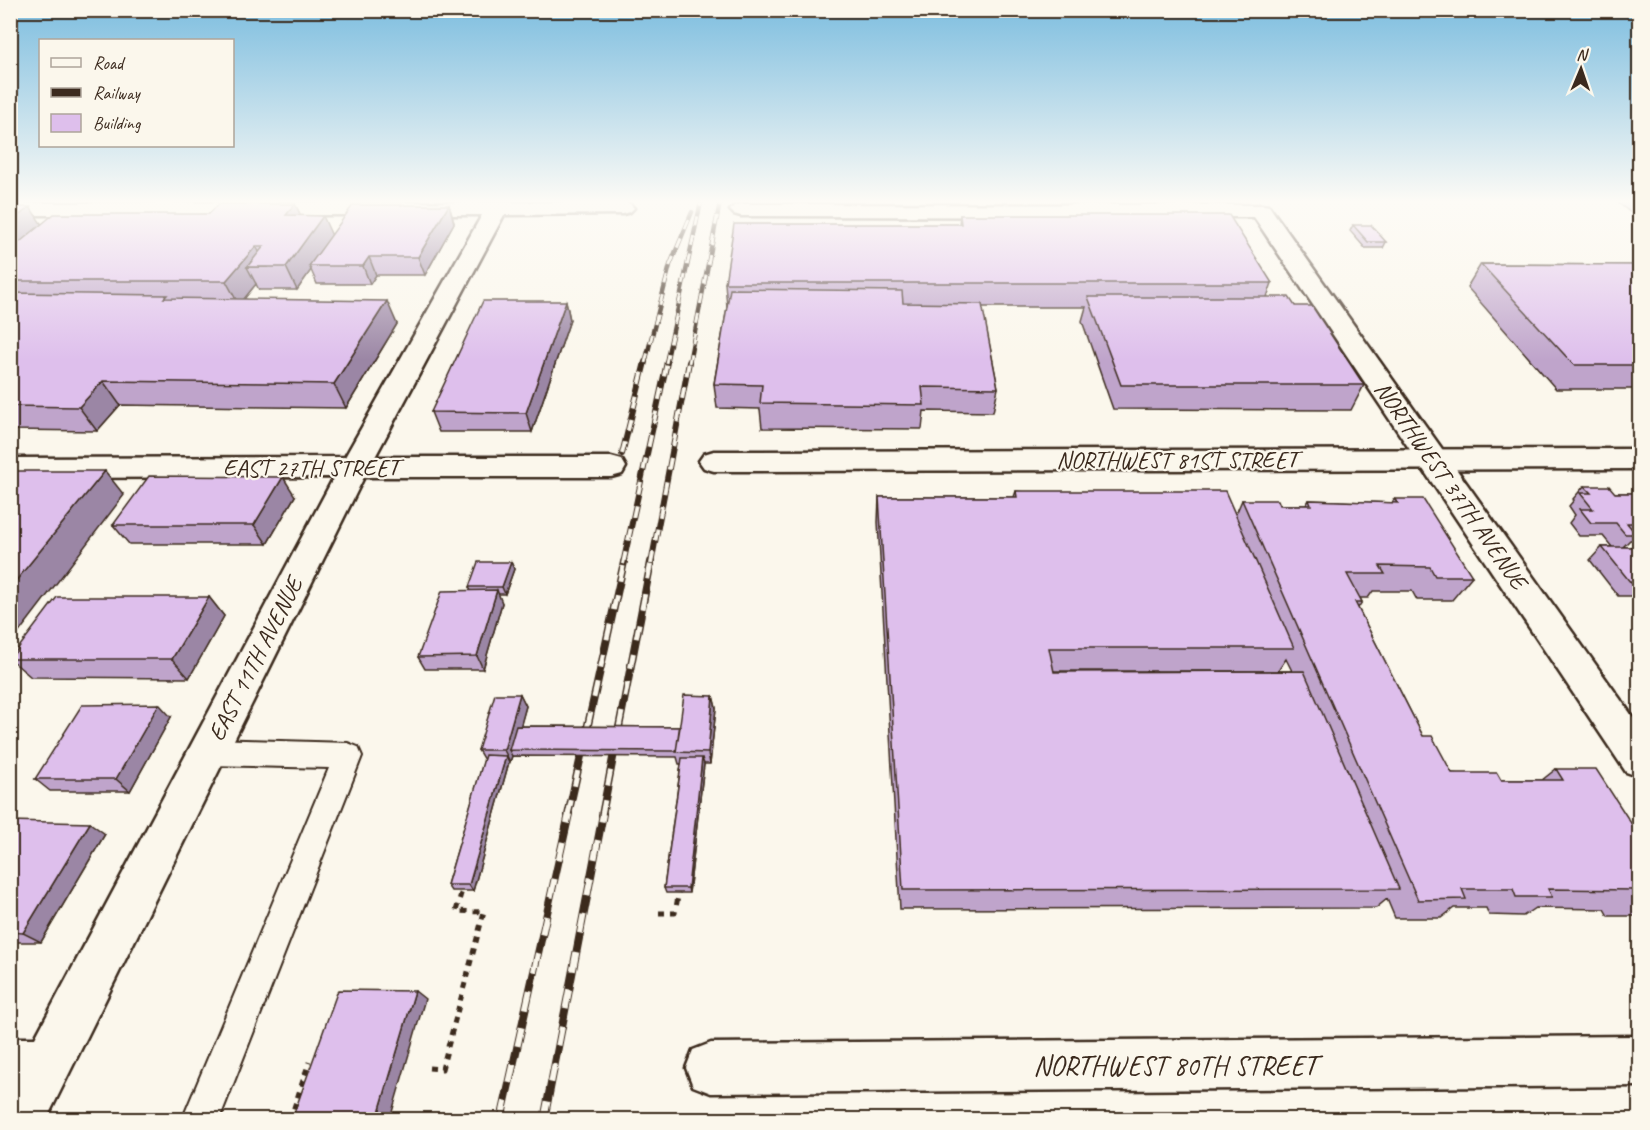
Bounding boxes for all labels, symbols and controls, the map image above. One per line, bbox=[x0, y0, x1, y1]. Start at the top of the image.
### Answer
legend bbox=[39, 39, 234, 147]
north arrow bbox=[1551, 39, 1611, 99]
text: N bbox=[1576, 45, 1590, 65]
text: Road bbox=[93, 52, 126, 74]
text: Railway bbox=[93, 82, 141, 104]
text: Building bbox=[93, 112, 142, 134]
street label: NORTHWEST 37TH AVENUE bbox=[1368, 375, 1536, 597]
street label: NORTHWEST 81ST STREET bbox=[1056, 445, 1304, 475]
street label: EAST 27TH STREET bbox=[223, 453, 405, 483]
street label: EAST 11TH AVENUE bbox=[201, 569, 311, 746]
street label: NORTHWEST 80TH STREET bbox=[1033, 1048, 1324, 1083]

